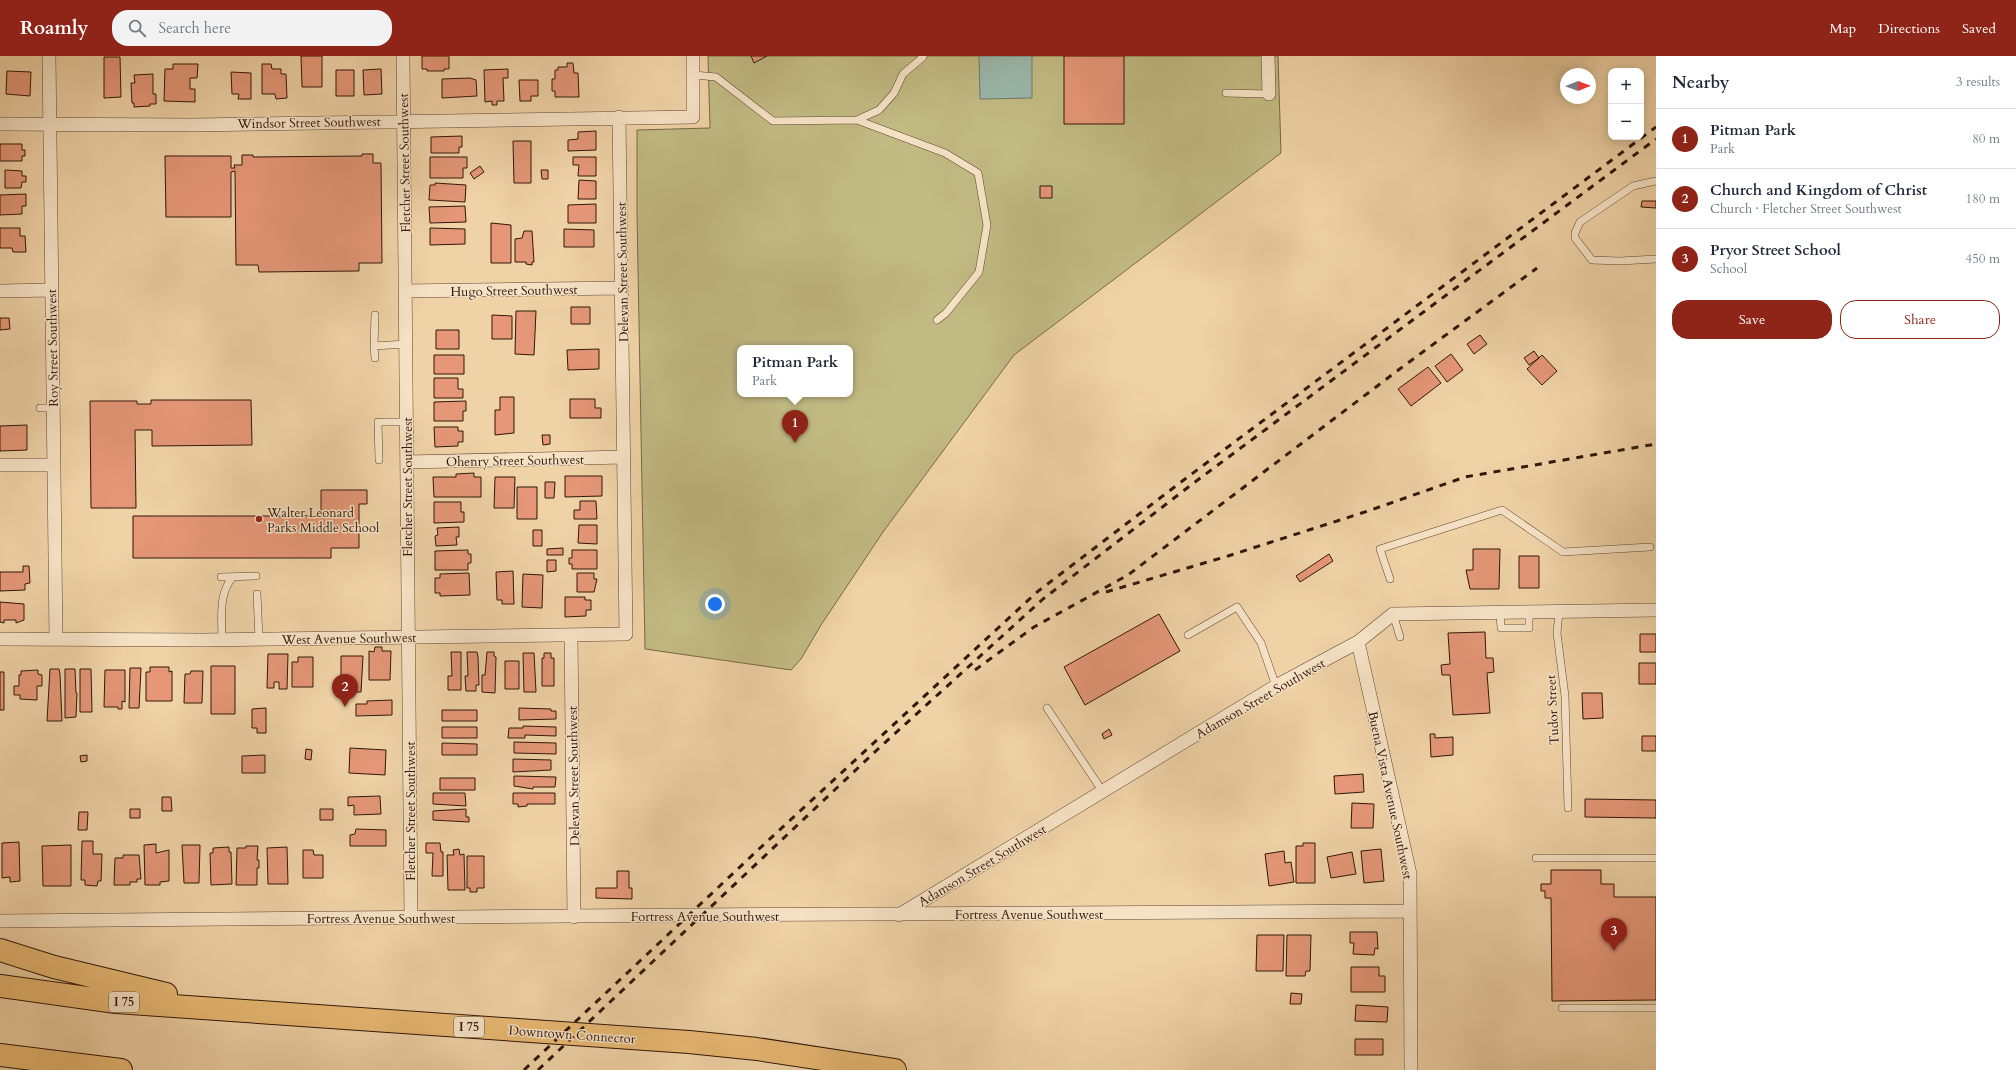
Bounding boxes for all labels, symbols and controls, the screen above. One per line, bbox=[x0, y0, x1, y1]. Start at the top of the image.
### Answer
search box bbox=[112, 10, 392, 46]
text: Roamly bbox=[20, 15, 88, 41]
icon: search bbox=[126, 17, 148, 39]
text: Search here bbox=[158, 18, 231, 38]
text: Map bbox=[1830, 19, 1856, 38]
text: Directions bbox=[1878, 19, 1940, 38]
text: Saved bbox=[1962, 19, 1996, 38]
north arrow bbox=[1560, 68, 1596, 104]
map controls bbox=[1608, 68, 1644, 140]
button: + bbox=[1608, 68, 1644, 104]
text: Nearby bbox=[1672, 71, 1729, 94]
text: 3 results bbox=[1956, 73, 2000, 91]
street label: Fletcher Street Southwest bbox=[395, 93, 415, 233]
button: − bbox=[1608, 104, 1644, 140]
street label: Windsor Street Southwest bbox=[236, 113, 381, 133]
text: Pitman Park bbox=[1710, 120, 1796, 140]
text: 1 bbox=[1682, 130, 1688, 148]
text: 80 m bbox=[1972, 130, 2000, 148]
text: Park bbox=[1710, 140, 1735, 158]
text: Church and Kingdom of Christ bbox=[1710, 180, 1927, 200]
text: 2 bbox=[1682, 190, 1688, 208]
text: 180 m bbox=[1966, 190, 2000, 208]
text: Church · Fletcher Street Southwest bbox=[1710, 200, 1902, 218]
street label: Delevan Street Southwest bbox=[613, 202, 633, 342]
text: Pryor Street School bbox=[1710, 240, 1841, 260]
text: 3 bbox=[1682, 250, 1688, 268]
text: 450 m bbox=[1966, 250, 2000, 268]
text: School bbox=[1710, 260, 1747, 278]
street label: Hugo Street Southwest bbox=[450, 281, 578, 301]
street label: Roy Street Southwest bbox=[43, 289, 63, 407]
button: Save bbox=[1672, 300, 1832, 339]
button: Share bbox=[1840, 300, 2000, 339]
popup bbox=[737, 345, 853, 397]
text: Pitman Park bbox=[752, 352, 838, 372]
text: Park bbox=[752, 372, 777, 390]
pin: 1 bbox=[782, 410, 808, 443]
street label: Fletcher Street Southwest bbox=[399, 417, 417, 557]
street label: Ohenry Street Southwest bbox=[446, 451, 584, 471]
place label: Walter Leonard Parks Middle School bbox=[266, 504, 380, 537]
marker: Walter Leonard Parks Middle School bbox=[254, 514, 264, 524]
your location bbox=[705, 594, 725, 614]
street label: West Avenue Southwest bbox=[281, 629, 416, 649]
street label: Adamson Street Southwest bbox=[1193, 654, 1328, 743]
pin: 2 bbox=[332, 674, 358, 707]
street label: Tudor Street bbox=[1542, 674, 1564, 745]
street label: Delevan Street Southwest bbox=[564, 706, 584, 846]
street label: Buena Vista Avenue Southwest bbox=[1363, 709, 1417, 881]
street label: Fletcher Street Southwest bbox=[402, 741, 420, 881]
street label: Adamson Street Southwest bbox=[915, 820, 1050, 911]
street label: Fortress Avenue Southwest bbox=[955, 906, 1103, 924]
street label: Fortress Avenue Southwest bbox=[631, 908, 779, 926]
street label: Fortress Avenue Southwest bbox=[307, 910, 455, 928]
pin: 3 bbox=[1601, 918, 1627, 951]
road number: I 75 bbox=[109, 992, 139, 1012]
road number: I 75 bbox=[454, 1017, 484, 1037]
street label: Downtown Connector bbox=[508, 1022, 636, 1048]

